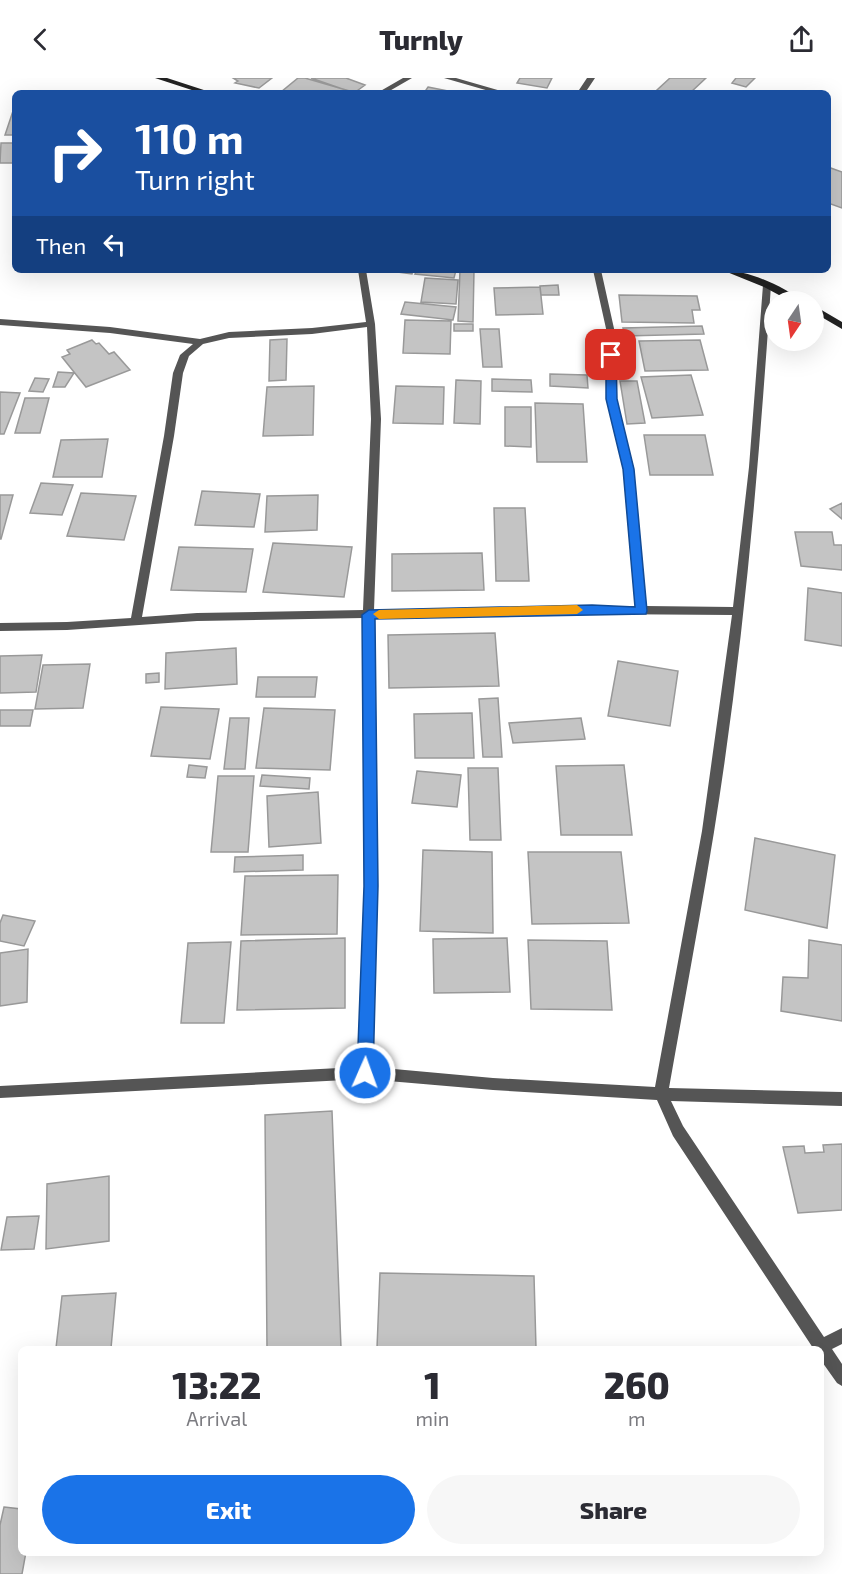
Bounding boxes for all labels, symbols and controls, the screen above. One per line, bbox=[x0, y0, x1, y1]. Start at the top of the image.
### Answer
icon: back bbox=[24, 23, 57, 56]
text: Turnly bbox=[379, 23, 463, 55]
icon: share bbox=[785, 23, 818, 56]
text: 110 m bbox=[135, 112, 244, 162]
icon: right bbox=[36, 114, 114, 192]
text: Turn right bbox=[135, 163, 255, 195]
icon: left bbox=[98, 228, 131, 261]
text: Then bbox=[36, 232, 86, 258]
north arrow bbox=[764, 291, 824, 351]
map controls bbox=[764, 291, 824, 351]
pin bbox=[585, 329, 636, 380]
icon: arrive bbox=[594, 338, 627, 371]
position arrow bbox=[333, 1041, 397, 1105]
text: 13:22 bbox=[172, 1363, 261, 1406]
text: 1 bbox=[424, 1363, 441, 1406]
text: 260 bbox=[604, 1363, 670, 1406]
text: Arrival bbox=[186, 1406, 247, 1430]
text: min bbox=[415, 1406, 450, 1430]
text: m bbox=[628, 1406, 645, 1430]
button: Exit bbox=[42, 1475, 415, 1544]
button: Share bbox=[427, 1475, 800, 1544]

